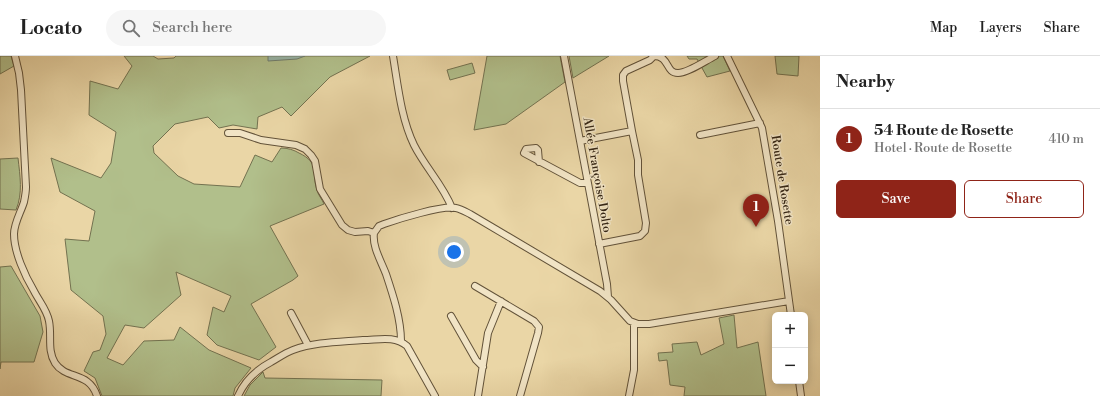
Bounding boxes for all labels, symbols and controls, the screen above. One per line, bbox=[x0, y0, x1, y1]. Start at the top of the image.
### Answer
search box bbox=[106, 10, 386, 46]
text: Locato bbox=[20, 16, 82, 40]
icon: search bbox=[120, 17, 142, 39]
text: Search here bbox=[152, 18, 232, 37]
text: Map bbox=[930, 19, 957, 37]
text: Layers bbox=[979, 19, 1022, 37]
text: Share bbox=[1044, 19, 1080, 37]
text: Nearby bbox=[836, 71, 895, 93]
street label: Allée Françoise Dolto bbox=[579, 115, 615, 234]
text: 54 Route de Rosette bbox=[874, 121, 1014, 140]
text: 1 bbox=[846, 131, 852, 147]
text: 410 m bbox=[1048, 131, 1084, 147]
street label: Route de Rosette bbox=[768, 134, 796, 226]
text: Hotel · Route de Rosette bbox=[874, 140, 1012, 156]
button: Save bbox=[836, 180, 956, 218]
button: Share bbox=[964, 180, 1084, 218]
pin: 1 bbox=[743, 194, 769, 227]
your location bbox=[444, 242, 464, 262]
map controls bbox=[772, 312, 808, 384]
button: + bbox=[772, 312, 808, 348]
button: − bbox=[772, 348, 808, 384]

